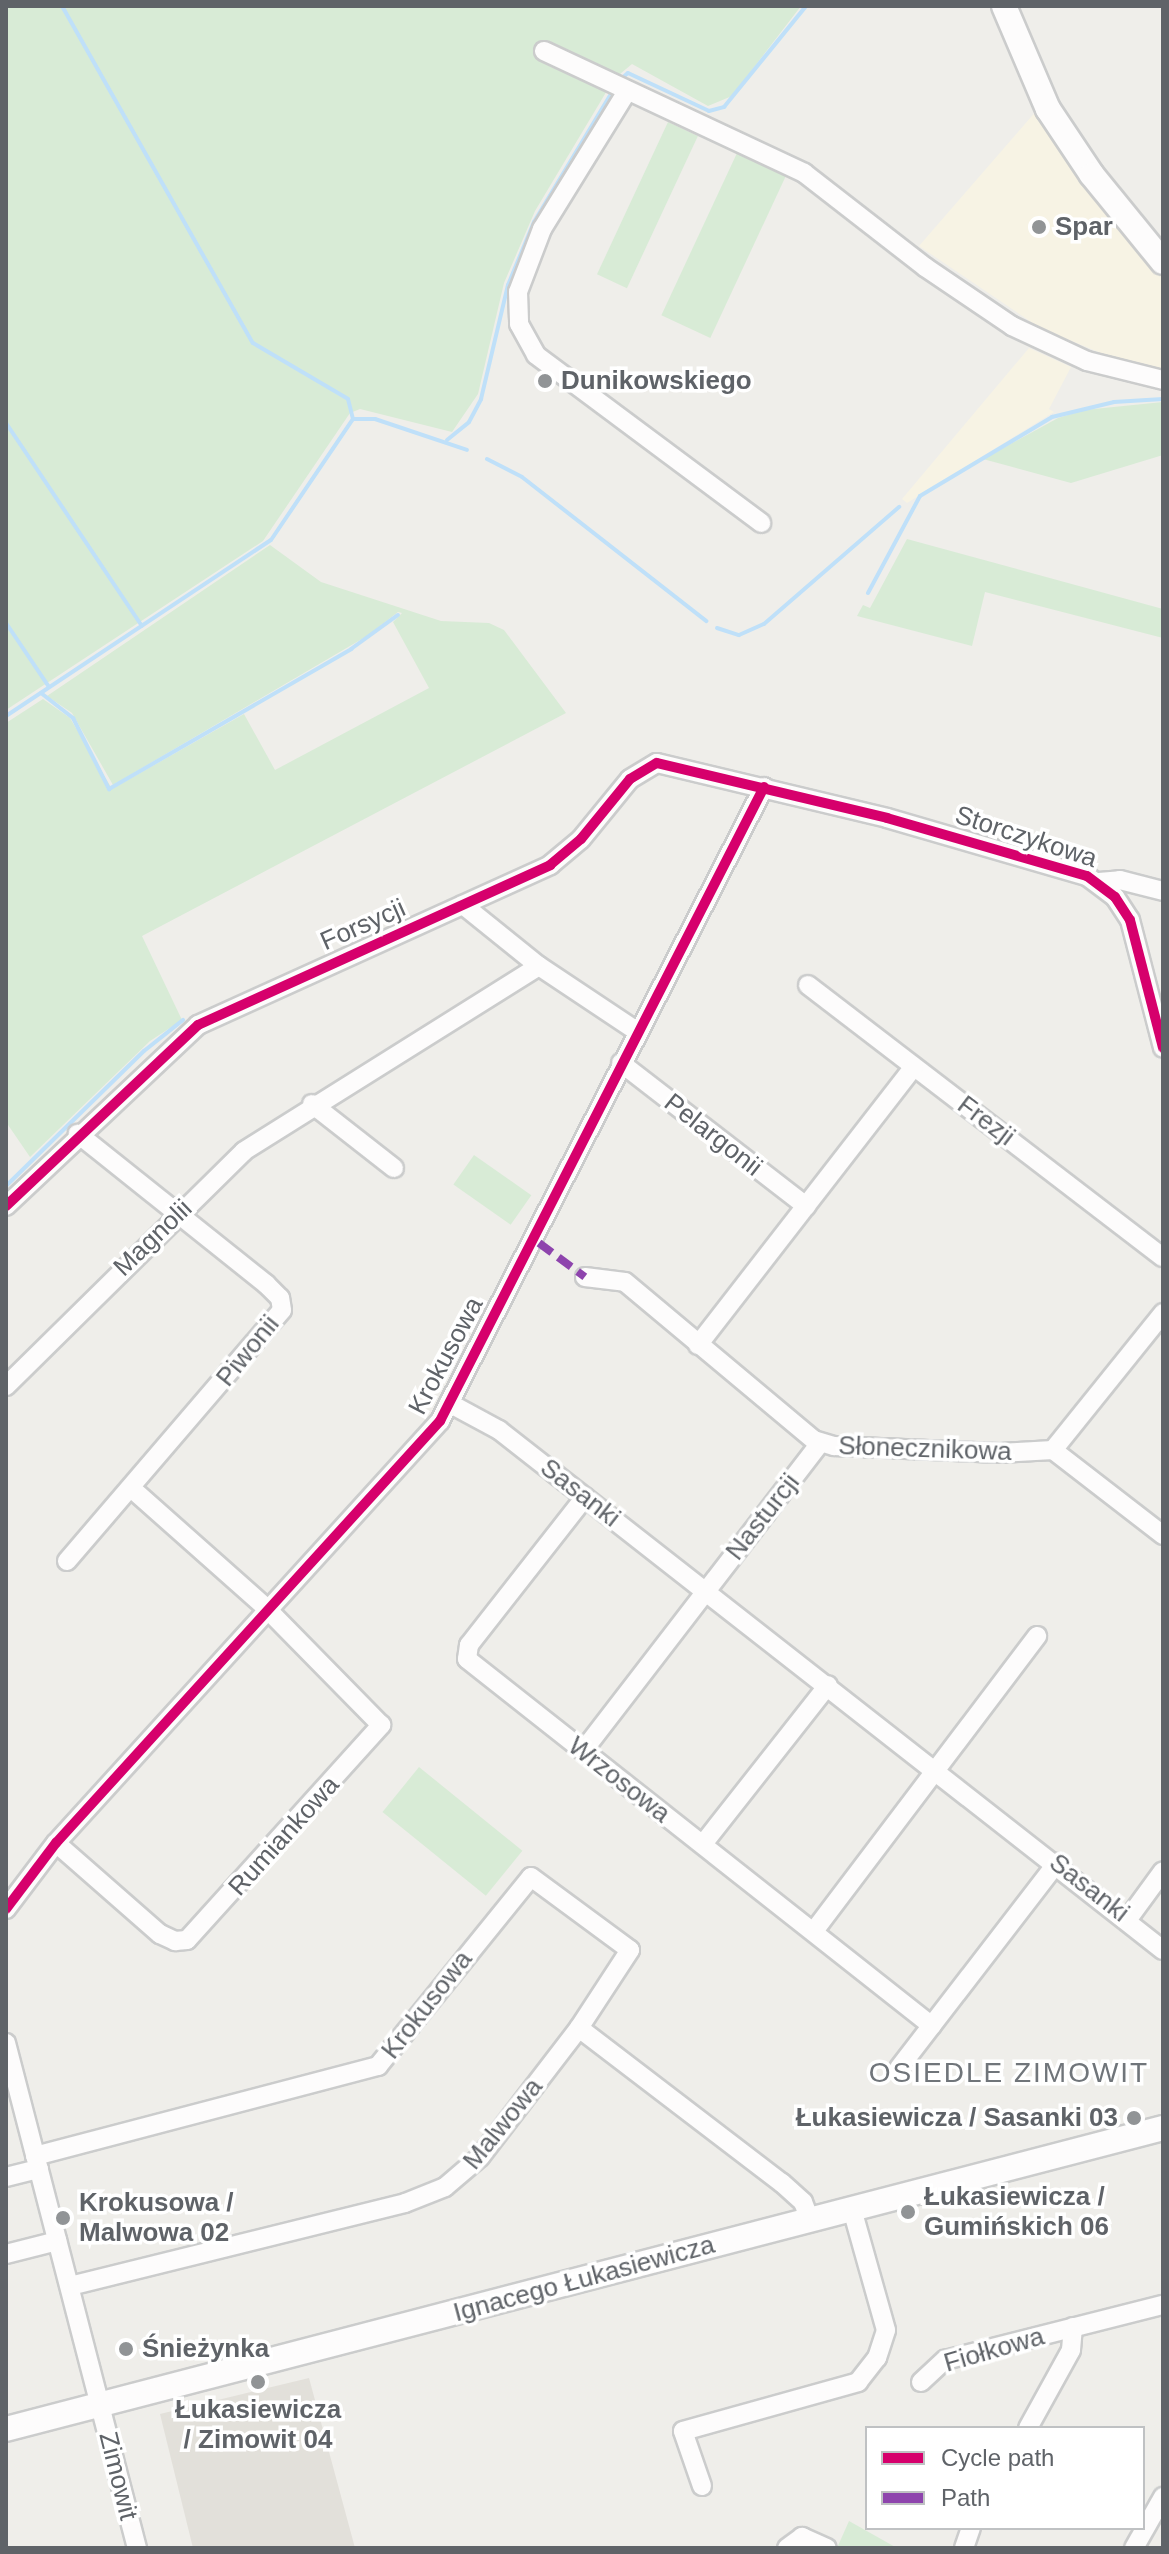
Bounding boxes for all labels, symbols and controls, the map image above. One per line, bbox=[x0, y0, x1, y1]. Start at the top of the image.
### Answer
place label: Spar bbox=[1055, 211, 1113, 243]
marker: Spar bbox=[1030, 218, 1048, 236]
place label: Dunikowskiego bbox=[561, 365, 752, 397]
marker: Dunikowskiego bbox=[536, 372, 554, 390]
street label: Storczykowa bbox=[951, 799, 1101, 875]
street label: Forsycji bbox=[316, 893, 410, 957]
street label: Pelargonii bbox=[658, 1087, 768, 1183]
street label: Frezji bbox=[951, 1089, 1021, 1153]
street label: Magnolii bbox=[107, 1193, 199, 1283]
street label: Krokusowa bbox=[402, 1292, 490, 1420]
street label: Piwonii bbox=[210, 1309, 286, 1393]
street label: Słonecznikowa bbox=[838, 1430, 1012, 1468]
street label: Sasanki bbox=[534, 1452, 626, 1534]
street label: Nasturcji bbox=[720, 1468, 806, 1566]
street label: Wrzosowa bbox=[562, 1730, 676, 1830]
street label: Rumiankowa bbox=[222, 1770, 346, 1902]
street label: Sasanki bbox=[1043, 1847, 1135, 1929]
street label: Krokusowa bbox=[375, 1945, 479, 2065]
district label: OSIEDLE ZIMOWIT bbox=[869, 2056, 1149, 2090]
street label: Malwowa bbox=[457, 2072, 549, 2176]
place label: Łukasiewicza / Sasanki 03 bbox=[796, 2102, 1118, 2134]
marker: Łukasiewicza / Sasanki 03 bbox=[1125, 2109, 1143, 2127]
place label: Łukasiewicza / Gumińskich 06 bbox=[924, 2181, 1109, 2242]
place label: Krokusowa / Malwowa 02 bbox=[79, 2187, 234, 2248]
marker: Łukasiewicza / Gumińskich 06 bbox=[899, 2203, 917, 2221]
marker: Krokusowa / Malwowa 02 bbox=[54, 2209, 72, 2227]
street label: Ignacego Łukasiewicza bbox=[450, 2229, 718, 2329]
street label: Fiołkowa bbox=[940, 2321, 1048, 2379]
place label: Śnieżynka bbox=[142, 2333, 269, 2365]
marker: Śnieżynka bbox=[117, 2340, 135, 2358]
marker: Łukasiewicza / Zimowit 04 bbox=[249, 2373, 267, 2391]
place label: Łukasiewicza / Zimowit 04 bbox=[175, 2394, 341, 2456]
legend bbox=[865, 2426, 1145, 2530]
street label: Zimowit bbox=[92, 2429, 144, 2523]
text: Cycle path bbox=[941, 2444, 1054, 2471]
text: Path bbox=[941, 2484, 990, 2511]

